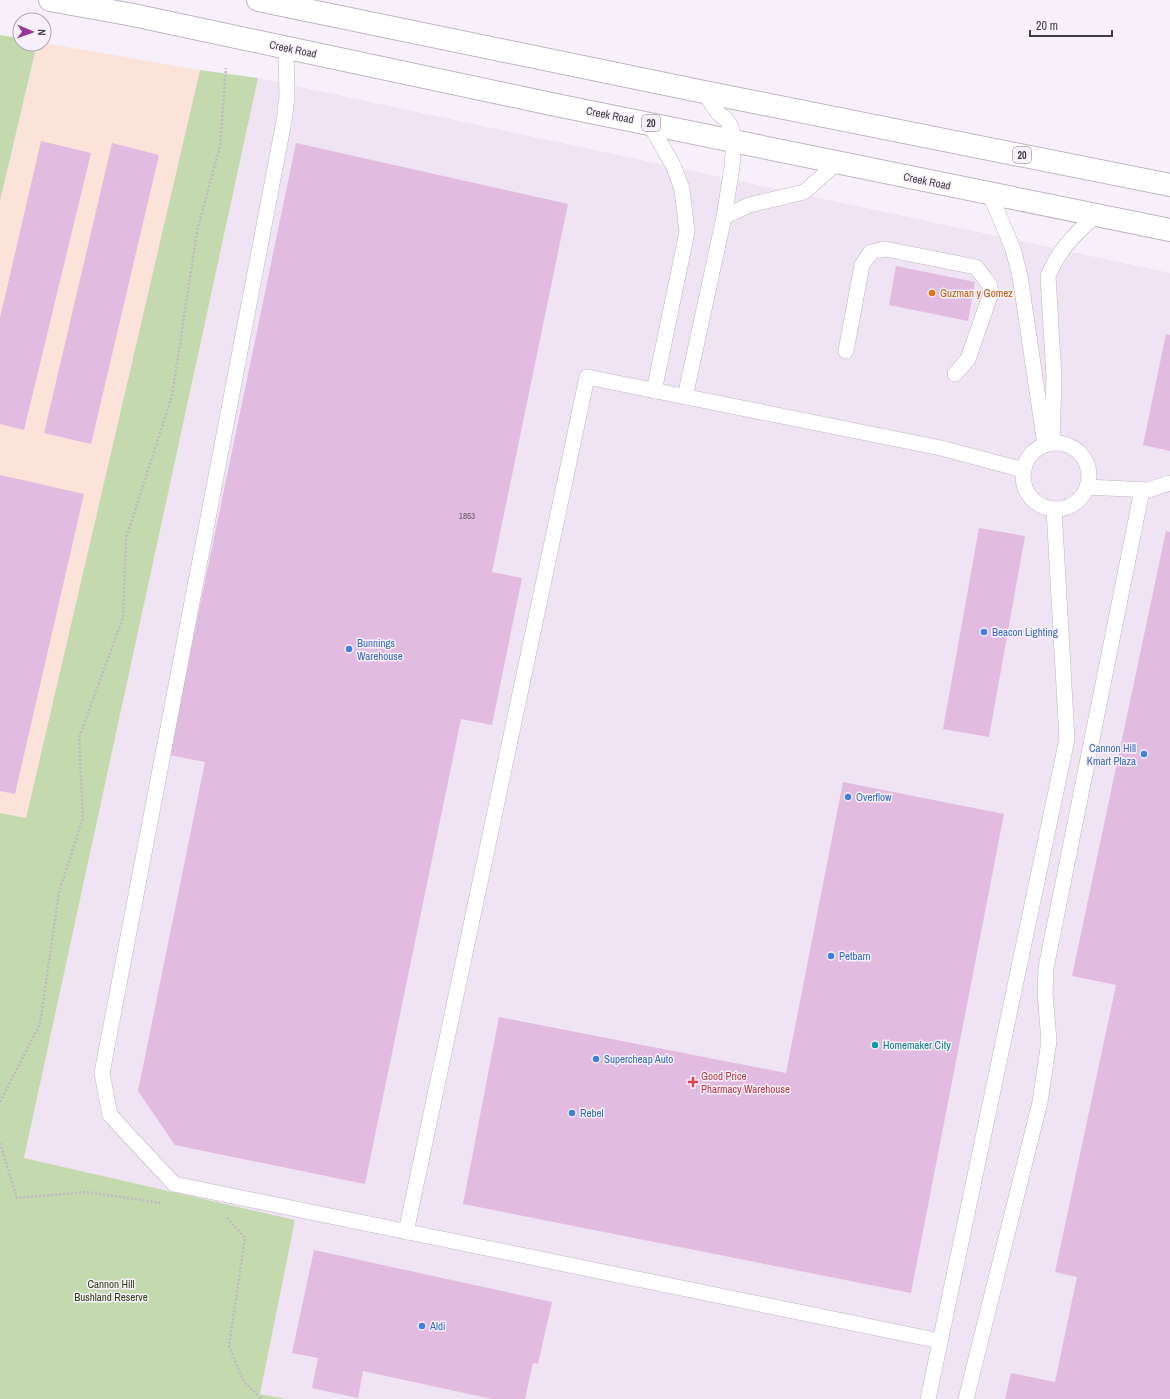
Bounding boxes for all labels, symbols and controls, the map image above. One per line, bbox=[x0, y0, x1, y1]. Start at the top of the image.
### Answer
north arrow bbox=[12, 12, 52, 52]
scale bar bbox=[1030, 12, 1112, 38]
text: 20 m bbox=[1036, 18, 1058, 34]
text: N bbox=[35, 29, 49, 36]
street label: Creek Road bbox=[268, 37, 318, 61]
street label: Creek Road bbox=[585, 104, 635, 126]
road number: 20 bbox=[642, 115, 660, 131]
road number: 20 bbox=[1013, 147, 1031, 163]
street label: Creek Road bbox=[902, 169, 952, 193]
place label: Guzman y Gomez bbox=[940, 286, 1013, 300]
marker: Guzman y Gomez bbox=[927, 288, 937, 298]
house number: 1853 bbox=[459, 510, 475, 522]
place label: Beacon Lighting bbox=[992, 625, 1058, 639]
marker: Beacon Lighting bbox=[979, 627, 989, 637]
place label: Bunnings Warehouse bbox=[357, 636, 403, 663]
marker: Bunnings Warehouse bbox=[344, 644, 354, 654]
place label: Cannon Hill Kmart Plaza bbox=[1087, 741, 1136, 768]
marker: Cannon Hill Kmart Plaza bbox=[1139, 749, 1149, 759]
place label: Overflow bbox=[856, 790, 892, 804]
marker: Overflow bbox=[843, 792, 853, 802]
place label: Petbarn bbox=[839, 949, 871, 963]
marker: Petbarn bbox=[826, 951, 836, 961]
place label: Homemaker City bbox=[883, 1038, 951, 1052]
marker: Homemaker City bbox=[870, 1040, 880, 1050]
place label: Supercheap Auto bbox=[604, 1052, 673, 1066]
marker: Supercheap Auto bbox=[591, 1054, 601, 1064]
place label: Good Price Pharmacy Warehouse bbox=[701, 1069, 790, 1096]
marker: Good Price Pharmacy Warehouse bbox=[688, 1077, 698, 1087]
place label: Rebel bbox=[580, 1106, 604, 1120]
marker: Rebel bbox=[567, 1108, 577, 1118]
park label: Cannon Hill Bushland Reserve bbox=[74, 1277, 148, 1304]
place label: Aldi bbox=[429, 1319, 446, 1333]
marker: Aldi bbox=[417, 1321, 427, 1331]

